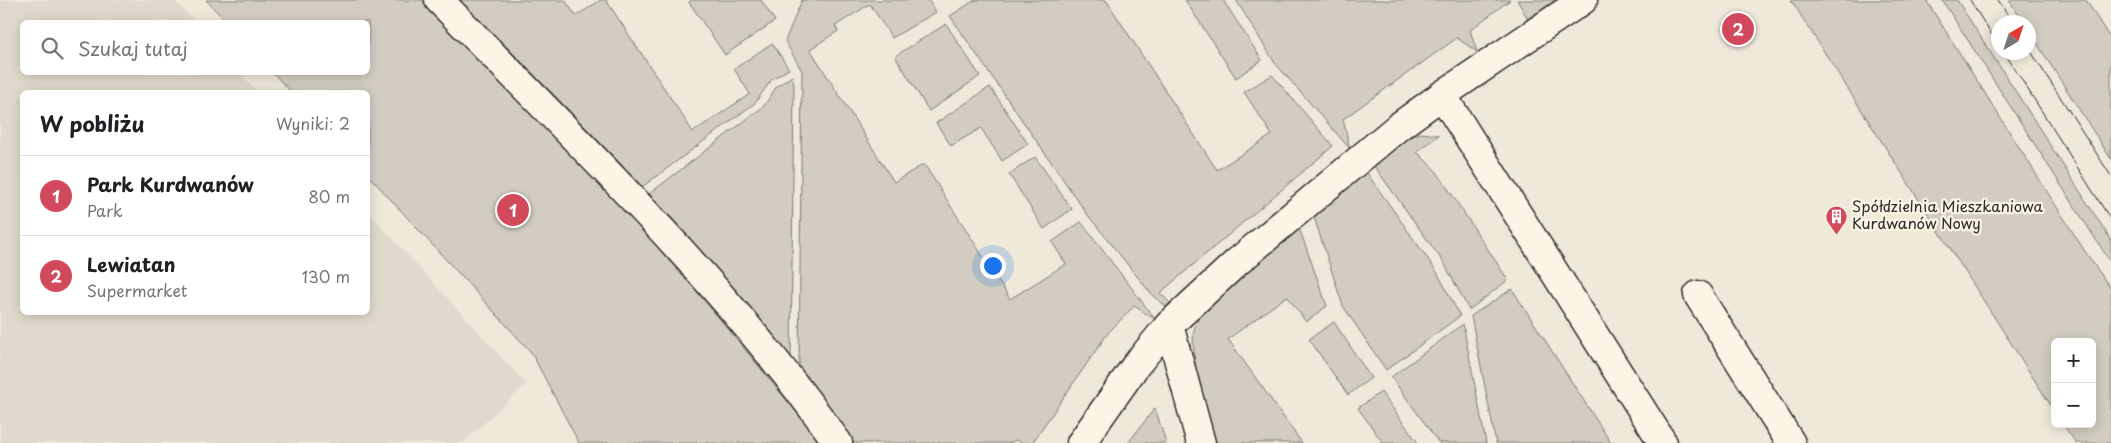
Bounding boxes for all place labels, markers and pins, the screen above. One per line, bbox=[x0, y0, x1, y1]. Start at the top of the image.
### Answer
pin: 2 bbox=[1722, 10, 1754, 48]
pin: 1 bbox=[497, 191, 529, 229]
place label: Spółdzielnia Mieszkaniowa Kurdwanów Nowy bbox=[1852, 194, 2043, 234]
building icon: Spółdzielnia Mieszkaniowa Kurdwanów Nowy bbox=[1824, 204, 1848, 235]

